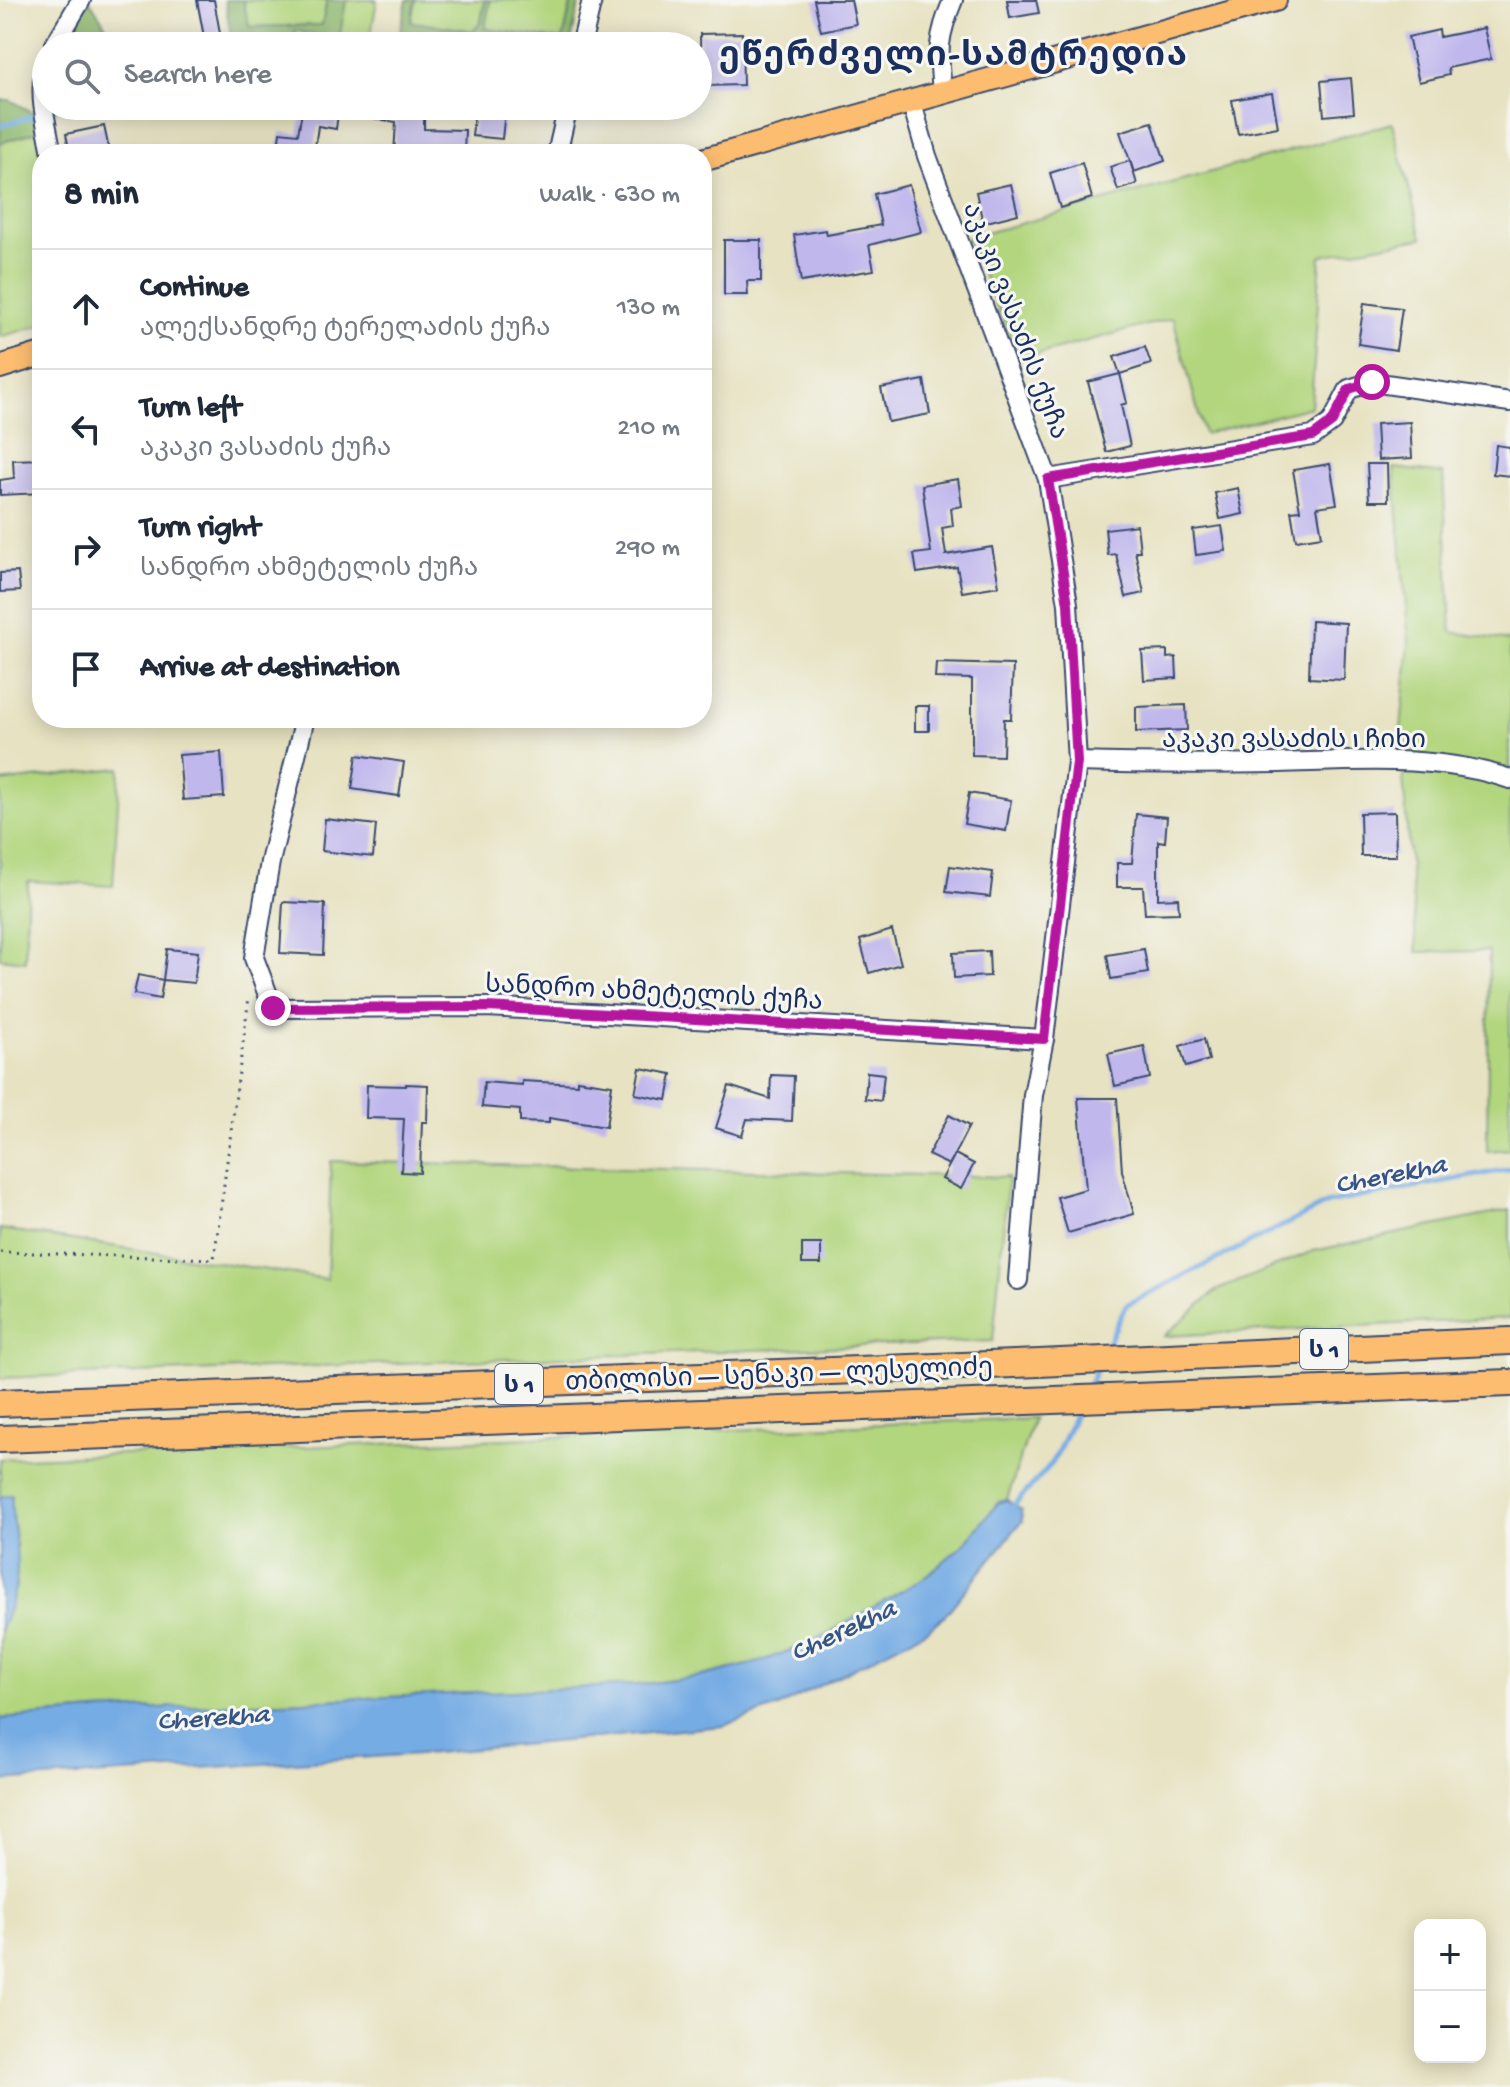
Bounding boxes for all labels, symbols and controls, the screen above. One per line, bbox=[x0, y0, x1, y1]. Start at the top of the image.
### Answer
search box bbox=[32, 32, 712, 120]
district label: ეწერძველი-სამტრედია bbox=[719, 38, 1189, 79]
icon: search bbox=[60, 54, 104, 98]
text: Search here bbox=[124, 59, 272, 94]
text: 8 min bbox=[64, 176, 138, 216]
text: Walk · 630 m bbox=[540, 181, 680, 212]
street label: აკაკი ვასაძის ქუჩა bbox=[953, 199, 1072, 444]
text: Continue bbox=[140, 272, 249, 307]
icon: ahead bbox=[64, 287, 108, 331]
text: 130 m bbox=[617, 294, 680, 325]
text: ალექსანდრე ტერელაძის ქუჩა bbox=[140, 315, 551, 346]
route start bbox=[1354, 364, 1390, 400]
text: Turn left bbox=[140, 392, 241, 427]
icon: left bbox=[64, 407, 108, 451]
text: 210 m bbox=[617, 414, 680, 445]
text: აკაკი ვასაძის ქუჩა bbox=[140, 435, 391, 466]
text: Turn right bbox=[140, 512, 260, 547]
icon: right bbox=[64, 527, 108, 571]
text: 290 m bbox=[615, 534, 680, 565]
text: სანდრო ახმეტელის ქუჩა bbox=[140, 555, 478, 586]
icon: arrive bbox=[64, 647, 108, 691]
text: Arrive at destination bbox=[140, 652, 400, 687]
street label: აკაკი ვასაძის I ჩიხი bbox=[1162, 727, 1426, 758]
street label: სანდრო ახმეტელის ქუჩა bbox=[484, 971, 823, 1020]
route end bbox=[255, 990, 291, 1026]
water label: Cherekha bbox=[1333, 1149, 1450, 1203]
road number: ს 1 bbox=[1300, 1329, 1348, 1369]
street label: თბილისი — სენაკი — ლესელიძე bbox=[565, 1355, 994, 1400]
road number: ს 1 bbox=[495, 1364, 543, 1404]
water label: Cherekha bbox=[786, 1593, 903, 1671]
water label: Cherekha bbox=[156, 1699, 272, 1740]
map controls bbox=[1414, 1919, 1486, 2063]
button: + bbox=[1414, 1919, 1486, 1991]
button: − bbox=[1414, 1991, 1486, 2063]

